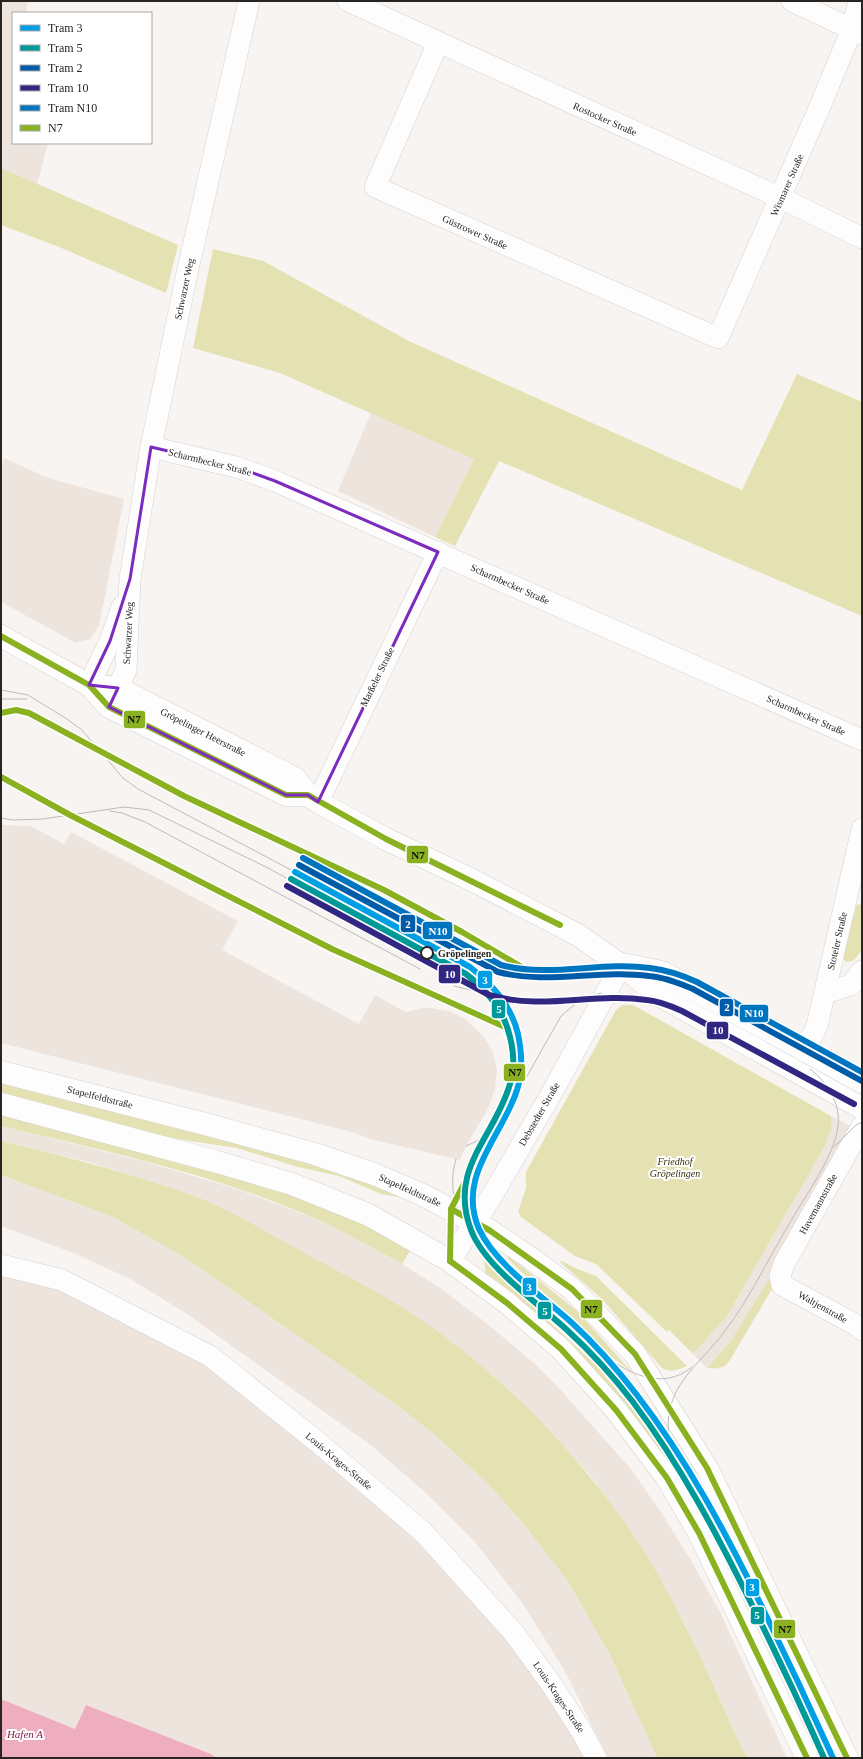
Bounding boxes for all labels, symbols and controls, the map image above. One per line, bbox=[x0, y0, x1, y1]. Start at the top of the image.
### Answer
legend bbox=[12, 12, 152, 144]
text: Tram 3 bbox=[48, 21, 83, 35]
text: Tram 5 bbox=[48, 41, 83, 55]
text: Tram 2 bbox=[48, 61, 83, 75]
text: Tram 10 bbox=[48, 81, 89, 95]
street label: Rostocker Straße bbox=[571, 100, 639, 138]
text: Tram N10 bbox=[48, 101, 97, 115]
text: N7 bbox=[48, 121, 63, 135]
street label: Wismarer Straße bbox=[768, 152, 806, 218]
street label: Güstrower Straße bbox=[441, 213, 510, 252]
street label: Schwarzer Weg bbox=[172, 257, 196, 321]
street label: Scharmbecker Straße bbox=[167, 446, 253, 478]
street label: Scharmbecker Straße bbox=[469, 562, 552, 607]
street label: Schwarzer Weg bbox=[121, 601, 135, 665]
street label: Marßeler Straße bbox=[358, 645, 396, 708]
street label: Scharmbecker Straße bbox=[765, 693, 848, 738]
street label: Gröpelinger Heerstraße bbox=[159, 706, 248, 759]
line badge: N7 bbox=[123, 710, 146, 729]
text: N7 bbox=[127, 713, 141, 725]
line badge: N7 bbox=[406, 845, 429, 864]
text: N7 bbox=[411, 849, 425, 861]
street label: Stoteler Straße bbox=[825, 910, 849, 971]
line badge: 2 bbox=[400, 914, 416, 933]
text: 2 bbox=[405, 918, 411, 930]
line badge: N10 bbox=[422, 921, 453, 940]
text: N10 bbox=[429, 925, 448, 937]
marker: Gröpelingen bbox=[420, 946, 434, 960]
place label: Gröpelingen bbox=[438, 948, 492, 959]
line badge: 10 bbox=[438, 964, 461, 984]
text: 10 bbox=[445, 968, 456, 980]
line badge: 3 bbox=[477, 970, 493, 989]
text: 3 bbox=[482, 974, 488, 986]
line badge: 2 bbox=[719, 998, 734, 1017]
line badge: 5 bbox=[491, 999, 506, 1019]
text: 2 bbox=[724, 1001, 730, 1013]
text: 5 bbox=[496, 1003, 502, 1015]
line badge: N10 bbox=[739, 1004, 769, 1023]
text: N10 bbox=[745, 1007, 764, 1019]
line badge: 10 bbox=[706, 1021, 729, 1040]
text: 10 bbox=[713, 1024, 724, 1036]
line badge: N7 bbox=[503, 1063, 526, 1082]
text: N7 bbox=[508, 1066, 522, 1078]
street label: Debstedter Straße bbox=[516, 1080, 562, 1148]
street label: Stapelfeldtstraße bbox=[66, 1084, 134, 1111]
park label: Friedhof Gröpelingen bbox=[650, 1156, 700, 1179]
street label: Stapelfeldtstraße bbox=[377, 1171, 443, 1209]
street label: Havemannstraße bbox=[797, 1171, 839, 1236]
line badge: 3 bbox=[522, 1277, 537, 1296]
text: 3 bbox=[526, 1281, 532, 1293]
street label: Waltjenstraße bbox=[796, 1289, 850, 1325]
line badge: N7 bbox=[580, 1299, 603, 1319]
line badge: 5 bbox=[537, 1301, 552, 1320]
text: N7 bbox=[584, 1303, 598, 1315]
text: 5 bbox=[542, 1305, 548, 1317]
street label: Louis-Krages-Straße bbox=[304, 1430, 375, 1492]
line badge: 3 bbox=[745, 1578, 760, 1597]
text: 3 bbox=[749, 1581, 755, 1593]
line badge: 5 bbox=[750, 1606, 765, 1625]
text: 5 bbox=[754, 1609, 760, 1621]
line badge: N7 bbox=[773, 1619, 796, 1639]
text: N7 bbox=[778, 1623, 792, 1635]
street label: Louis-Krages-Straße bbox=[531, 1659, 587, 1735]
water label: Hafen A bbox=[6, 1728, 43, 1740]

